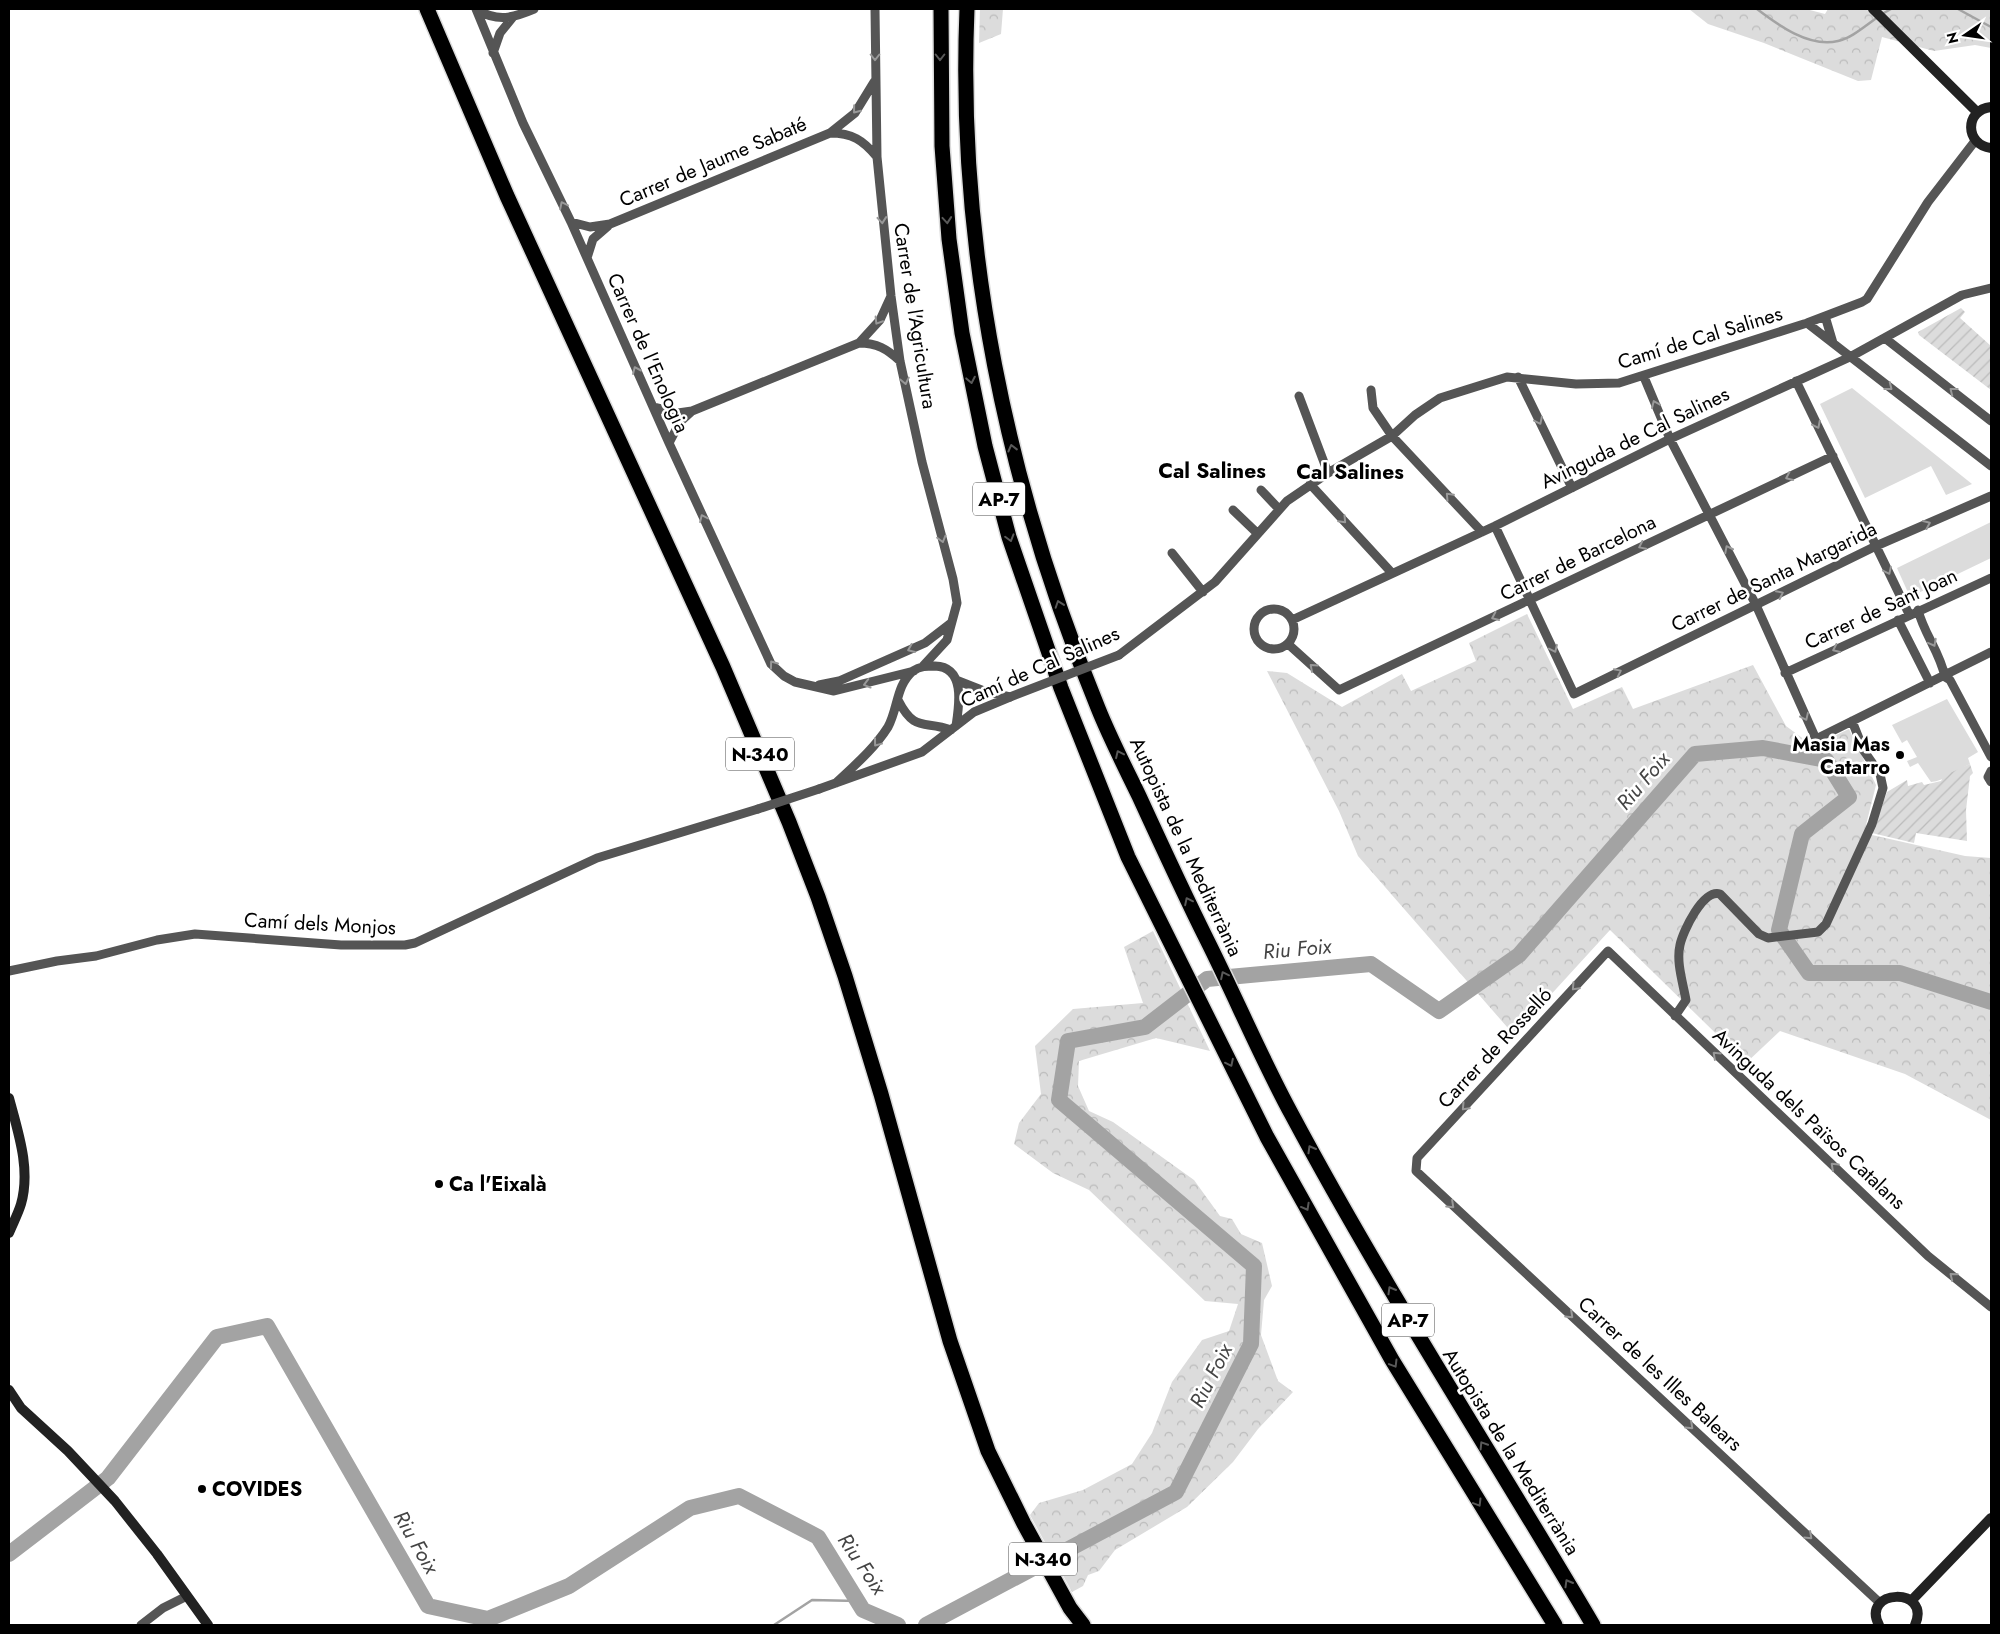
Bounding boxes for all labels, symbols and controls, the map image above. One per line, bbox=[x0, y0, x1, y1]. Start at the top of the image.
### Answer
north arrow bbox=[1940, 10, 1990, 60]
text: N bbox=[1941, 30, 1963, 46]
one-way arrow bbox=[870, 54, 880, 62]
one-way arrow bbox=[935, 54, 945, 62]
one-way arrow bbox=[852, 105, 861, 114]
street label: Carrer de Jaume Sabaté bbox=[615, 109, 811, 215]
one-way arrow bbox=[559, 201, 569, 210]
one-way arrow bbox=[877, 216, 888, 224]
one-way arrow bbox=[942, 216, 953, 224]
street label: Carrer de l'Agricultura bbox=[886, 221, 944, 411]
street label: Carrer de l'Enologia bbox=[600, 269, 696, 437]
street label: Camí de Cal Salines bbox=[1614, 299, 1786, 377]
one-way arrow bbox=[874, 316, 884, 325]
one-way arrow bbox=[632, 366, 643, 375]
one-way arrow bbox=[899, 376, 909, 385]
one-way arrow bbox=[966, 376, 976, 385]
street label: Avinguda de Cal Salines bbox=[1536, 380, 1734, 496]
one-way arrow bbox=[1883, 381, 1893, 390]
one-way arrow bbox=[1950, 389, 1959, 397]
one-way arrow bbox=[1651, 400, 1662, 409]
one-way arrow bbox=[1533, 415, 1543, 424]
one-way arrow bbox=[1811, 420, 1821, 429]
one-way arrow bbox=[1007, 443, 1018, 452]
district label: Cal Salines bbox=[1158, 456, 1266, 486]
district label: Cal Salines bbox=[1296, 457, 1404, 487]
one-way arrow bbox=[1785, 470, 1794, 480]
road number: AP-7 bbox=[973, 482, 1025, 516]
one-way arrow bbox=[1446, 493, 1455, 502]
street label: Carrer de Barcelona bbox=[1495, 508, 1661, 608]
one-way arrow bbox=[699, 514, 709, 523]
one-way arrow bbox=[1337, 514, 1346, 523]
street label: Carrer de Santa Margarida bbox=[1666, 515, 1882, 639]
one-way arrow bbox=[1922, 520, 1931, 531]
one-way arrow bbox=[937, 534, 947, 542]
one-way arrow bbox=[1004, 534, 1014, 542]
one-way arrow bbox=[1638, 540, 1647, 551]
one-way arrow bbox=[1724, 545, 1734, 554]
street label: Carrer de Sant Joan bbox=[1800, 561, 1962, 657]
one-way arrow bbox=[1882, 566, 1892, 575]
one-way arrow bbox=[1775, 590, 1784, 600]
one-way arrow bbox=[1054, 600, 1064, 608]
one-way arrow bbox=[1492, 611, 1501, 621]
street label: Camí de Cal Salines bbox=[956, 619, 1124, 715]
one-way arrow bbox=[1927, 638, 1937, 647]
one-way arrow bbox=[907, 643, 916, 654]
one-way arrow bbox=[1832, 643, 1841, 653]
one-way arrow bbox=[1547, 644, 1558, 653]
one-way arrow bbox=[770, 661, 778, 670]
one-way arrow bbox=[1310, 664, 1319, 673]
one-way arrow bbox=[1613, 668, 1622, 679]
one-way arrow bbox=[863, 679, 871, 689]
one-way arrow bbox=[1799, 712, 1810, 721]
place label: Masia Mas Catarro bbox=[1792, 730, 1890, 782]
street label: Autopista de la Mediterrània bbox=[1122, 733, 1250, 961]
one-way arrow bbox=[874, 737, 882, 746]
road number: N-340 bbox=[726, 738, 794, 771]
water label: Riu Foix bbox=[1609, 744, 1678, 817]
marker: Masia Mas Catarro bbox=[1894, 749, 1906, 761]
one-way arrow bbox=[1115, 750, 1126, 759]
one-way arrow bbox=[1184, 897, 1194, 906]
street label: Camí dels Monjos bbox=[243, 906, 397, 942]
water label: Riu Foix bbox=[1262, 931, 1334, 967]
one-way arrow bbox=[1220, 971, 1230, 980]
street label: Carrer de Rosselló bbox=[1431, 981, 1559, 1115]
one-way arrow bbox=[1571, 981, 1580, 990]
street label: Avinguda dels Països Catalans bbox=[1706, 1022, 1912, 1216]
one-way arrow bbox=[1713, 1052, 1722, 1061]
one-way arrow bbox=[1224, 1058, 1234, 1067]
one-way arrow bbox=[1461, 1101, 1470, 1110]
one-way arrow bbox=[1307, 1145, 1317, 1154]
one-way arrow bbox=[1831, 1163, 1840, 1172]
place label: Ca l'Eixalà bbox=[449, 1170, 547, 1199]
marker: Ca l'Eixalà bbox=[433, 1178, 445, 1190]
one-way arrow bbox=[1446, 1199, 1455, 1208]
one-way arrow bbox=[1300, 1202, 1310, 1211]
one-way arrow bbox=[1950, 1273, 1959, 1282]
one-way arrow bbox=[1387, 1287, 1397, 1296]
street label: Carrer de les Illes Balears bbox=[1571, 1290, 1749, 1458]
road number: AP-7 bbox=[1382, 1304, 1434, 1336]
one-way arrow bbox=[1565, 1309, 1574, 1318]
water label: Riu Foix bbox=[1182, 1338, 1241, 1413]
street label: Autopista de la Mediterrània bbox=[1435, 1343, 1587, 1561]
one-way arrow bbox=[1388, 1358, 1398, 1367]
one-way arrow bbox=[1684, 1420, 1693, 1429]
one-way arrow bbox=[1480, 1441, 1490, 1450]
place label: COVIDES bbox=[212, 1475, 302, 1504]
marker: COVIDES bbox=[196, 1483, 208, 1495]
one-way arrow bbox=[1472, 1497, 1482, 1506]
water label: Riu Foix bbox=[386, 1505, 447, 1580]
water label: Riu Foix bbox=[830, 1527, 894, 1602]
one-way arrow bbox=[1803, 1530, 1812, 1539]
road number: N-340 bbox=[1009, 1542, 1077, 1576]
one-way arrow bbox=[1565, 1580, 1575, 1589]

